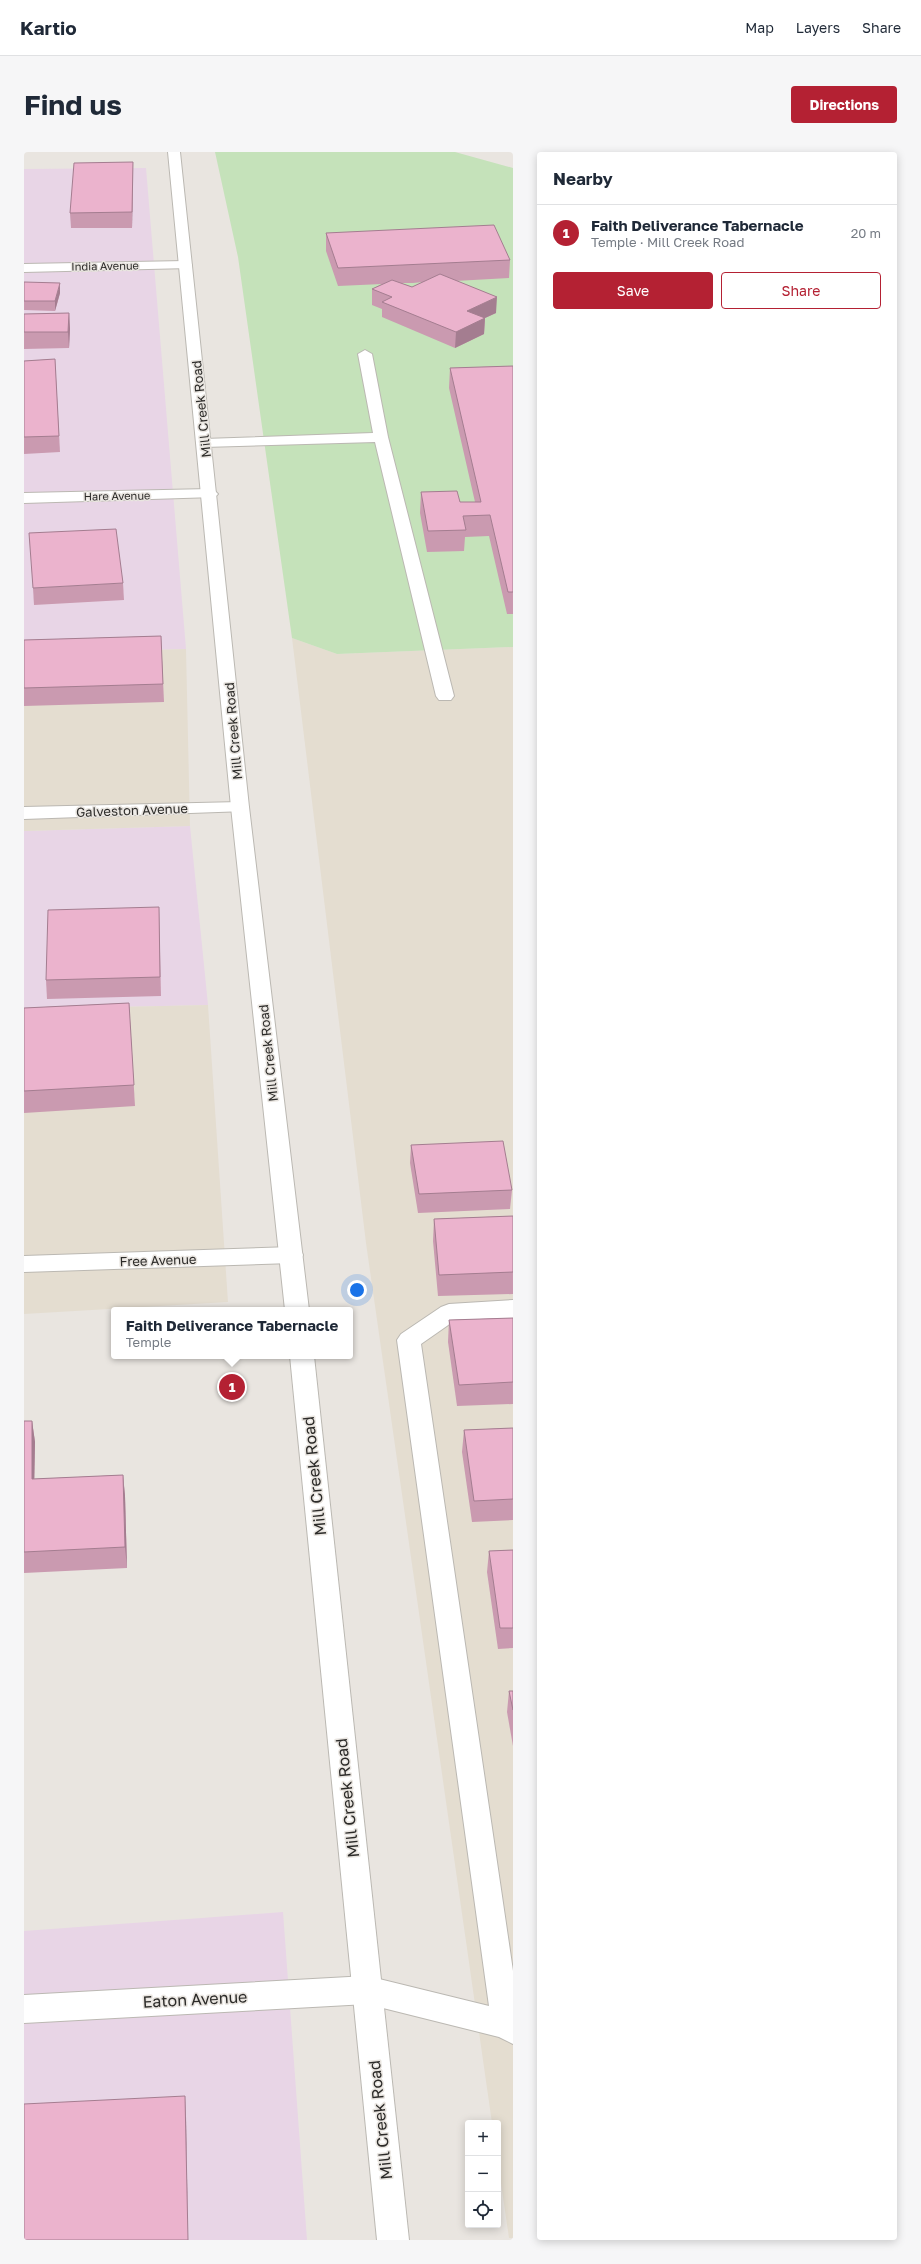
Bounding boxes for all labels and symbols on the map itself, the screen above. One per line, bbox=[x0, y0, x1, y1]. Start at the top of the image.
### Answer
street label: India Avenue bbox=[71, 258, 139, 273]
street label: Mill Creek Road bbox=[188, 360, 214, 458]
street label: Hare Avenue bbox=[84, 488, 150, 503]
street label: Mill Creek Road bbox=[221, 682, 245, 780]
street label: Galveston Avenue bbox=[76, 800, 188, 820]
street label: Mill Creek Road bbox=[255, 1004, 281, 1102]
street label: Free Avenue bbox=[119, 1251, 197, 1269]
your location bbox=[347, 1280, 367, 1300]
pin: 1 bbox=[219, 1372, 245, 1402]
street label: Mill Creek Road bbox=[298, 1415, 330, 1537]
street label: Mill Creek Road bbox=[331, 1737, 363, 1859]
street label: Eaton Avenue bbox=[142, 1986, 248, 2012]
street label: Mill Creek Road bbox=[364, 2059, 396, 2181]

